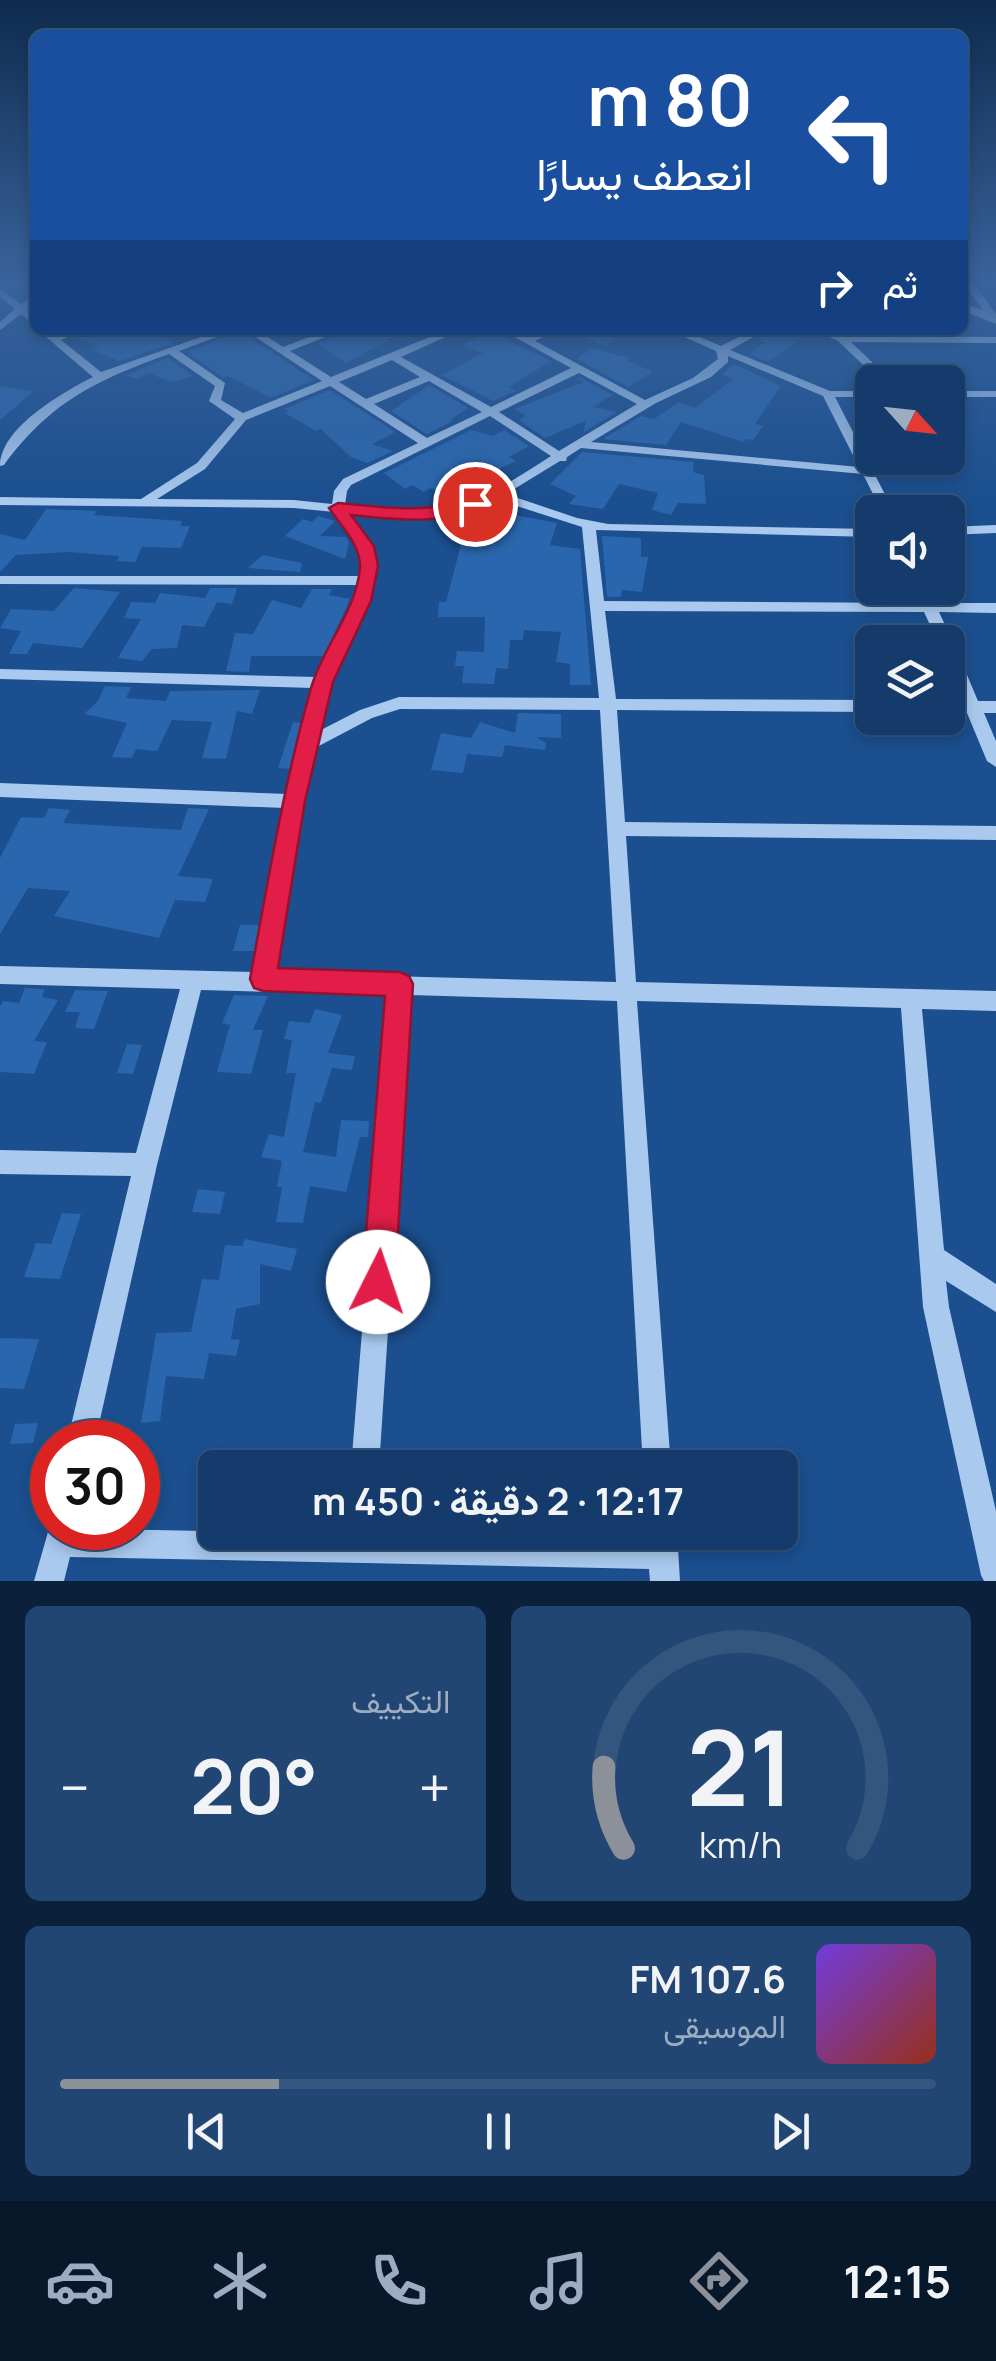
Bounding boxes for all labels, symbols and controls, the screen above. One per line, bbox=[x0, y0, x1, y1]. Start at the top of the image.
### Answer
text: 80 m bbox=[587, 51, 753, 147]
icon: left bbox=[788, 70, 918, 200]
text: انعطف يسارًا bbox=[536, 142, 753, 204]
text: ثم bbox=[882, 257, 918, 309]
icon: right bbox=[807, 260, 862, 315]
north arrow bbox=[855, 365, 965, 475]
map controls bbox=[855, 365, 965, 735]
pin bbox=[433, 462, 518, 547]
icon: arrive bbox=[448, 477, 503, 532]
button: sound bbox=[855, 495, 965, 605]
button: layers bbox=[855, 625, 965, 735]
position arrow bbox=[326, 1230, 430, 1334]
speed limit sign: 30 bbox=[30, 1420, 160, 1550]
text: 12:17 · 2 دقيقة · 450 m bbox=[312, 1474, 684, 1526]
text: التكييف bbox=[351, 1679, 451, 1723]
text: 21 bbox=[687, 1695, 794, 1837]
text: 20° bbox=[190, 1734, 318, 1837]
text: − bbox=[60, 1749, 90, 1825]
text: + bbox=[419, 1749, 451, 1825]
text: km/h bbox=[699, 1820, 782, 1869]
text: 107.6 FM bbox=[630, 1952, 786, 2004]
text: الموسيقى bbox=[663, 2004, 786, 2048]
icon: previous bbox=[179, 2104, 234, 2159]
icon: pause bbox=[471, 2104, 526, 2159]
icon: next bbox=[763, 2104, 818, 2159]
icon: car bbox=[45, 2246, 115, 2316]
icon: climate bbox=[205, 2246, 275, 2316]
icon: phone bbox=[364, 2246, 434, 2316]
icon: music bbox=[524, 2246, 594, 2316]
icon: directions bbox=[684, 2246, 754, 2316]
text: 12:15 bbox=[843, 2250, 951, 2312]

